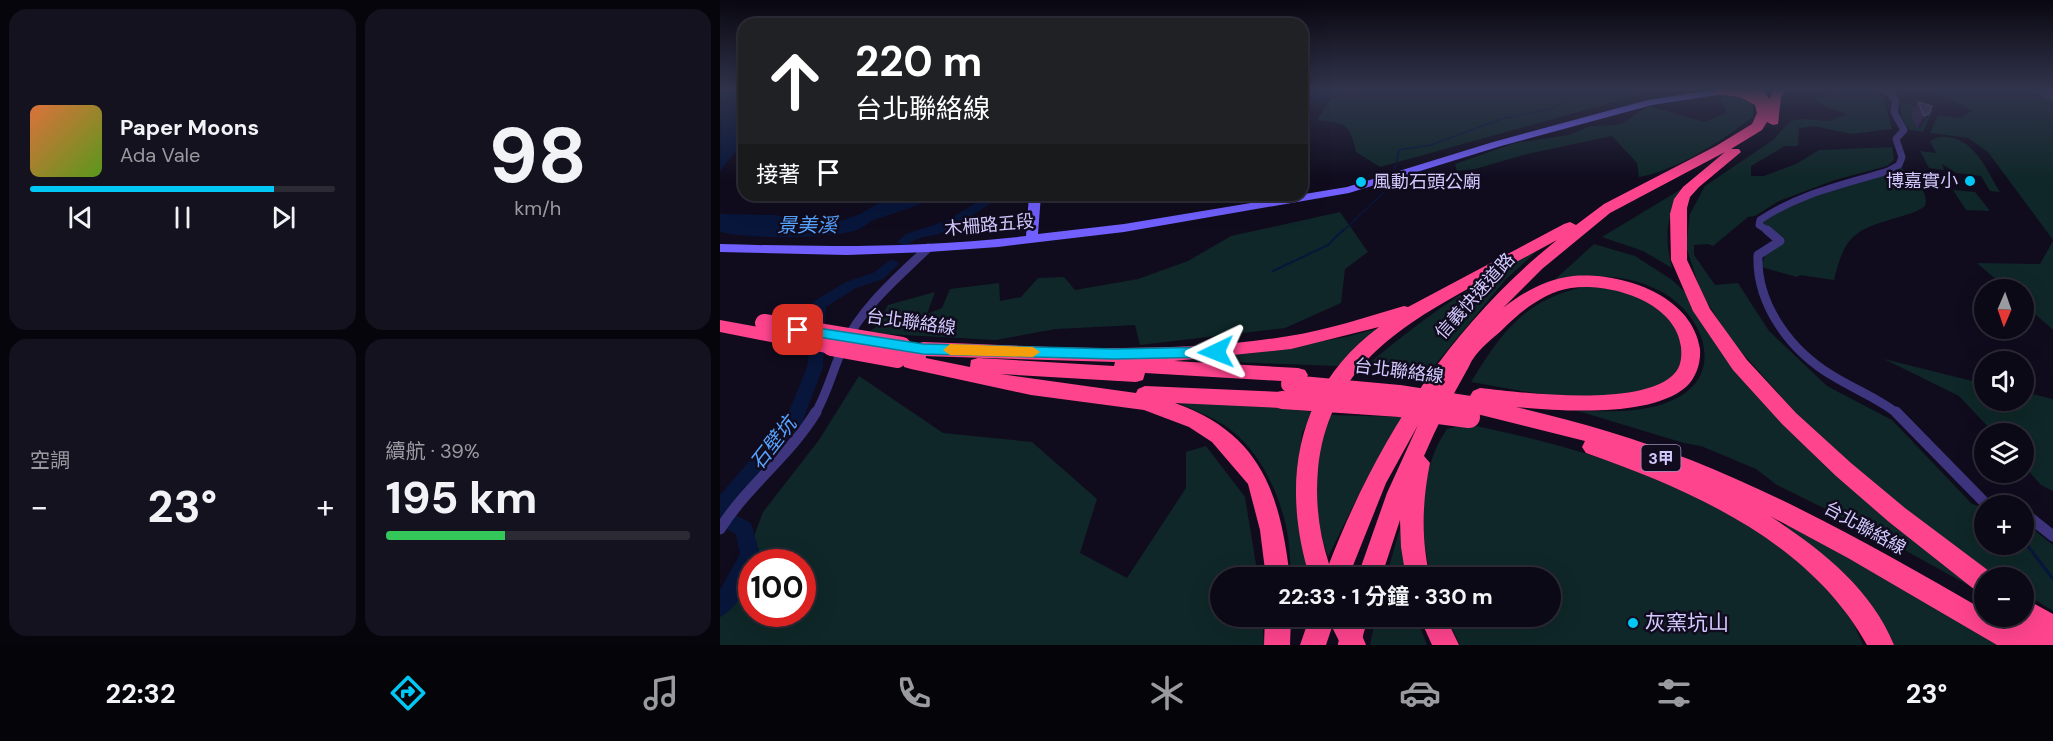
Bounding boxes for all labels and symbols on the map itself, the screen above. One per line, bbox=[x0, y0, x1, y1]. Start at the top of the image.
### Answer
place label: 博嘉實小 bbox=[1886, 169, 1958, 193]
place label: 風動石頭公廟 bbox=[1373, 170, 1481, 194]
marker: 博嘉實小 bbox=[1963, 174, 1977, 188]
marker: 風動石頭公廟 bbox=[1354, 175, 1368, 189]
street label: 木柵路五段 bbox=[943, 209, 1035, 241]
water label: 景美溪 bbox=[777, 212, 840, 238]
street label: 信義快速道路 bbox=[1430, 248, 1520, 344]
north arrow bbox=[1974, 279, 2034, 339]
pin bbox=[772, 304, 823, 355]
street label: 台北聯絡線 bbox=[865, 304, 957, 340]
position arrow bbox=[1184, 320, 1248, 384]
street label: 台北聯絡線 bbox=[1353, 354, 1445, 388]
water label: 石壁坑 bbox=[744, 409, 804, 475]
road number: 3甲 bbox=[1642, 445, 1680, 471]
street label: 台北聯絡線 bbox=[1820, 496, 1910, 560]
speed limit sign: 100 bbox=[738, 549, 816, 627]
place label: 灰窯坑山 bbox=[1645, 609, 1729, 637]
marker: 灰窯坑山 bbox=[1626, 616, 1640, 630]

